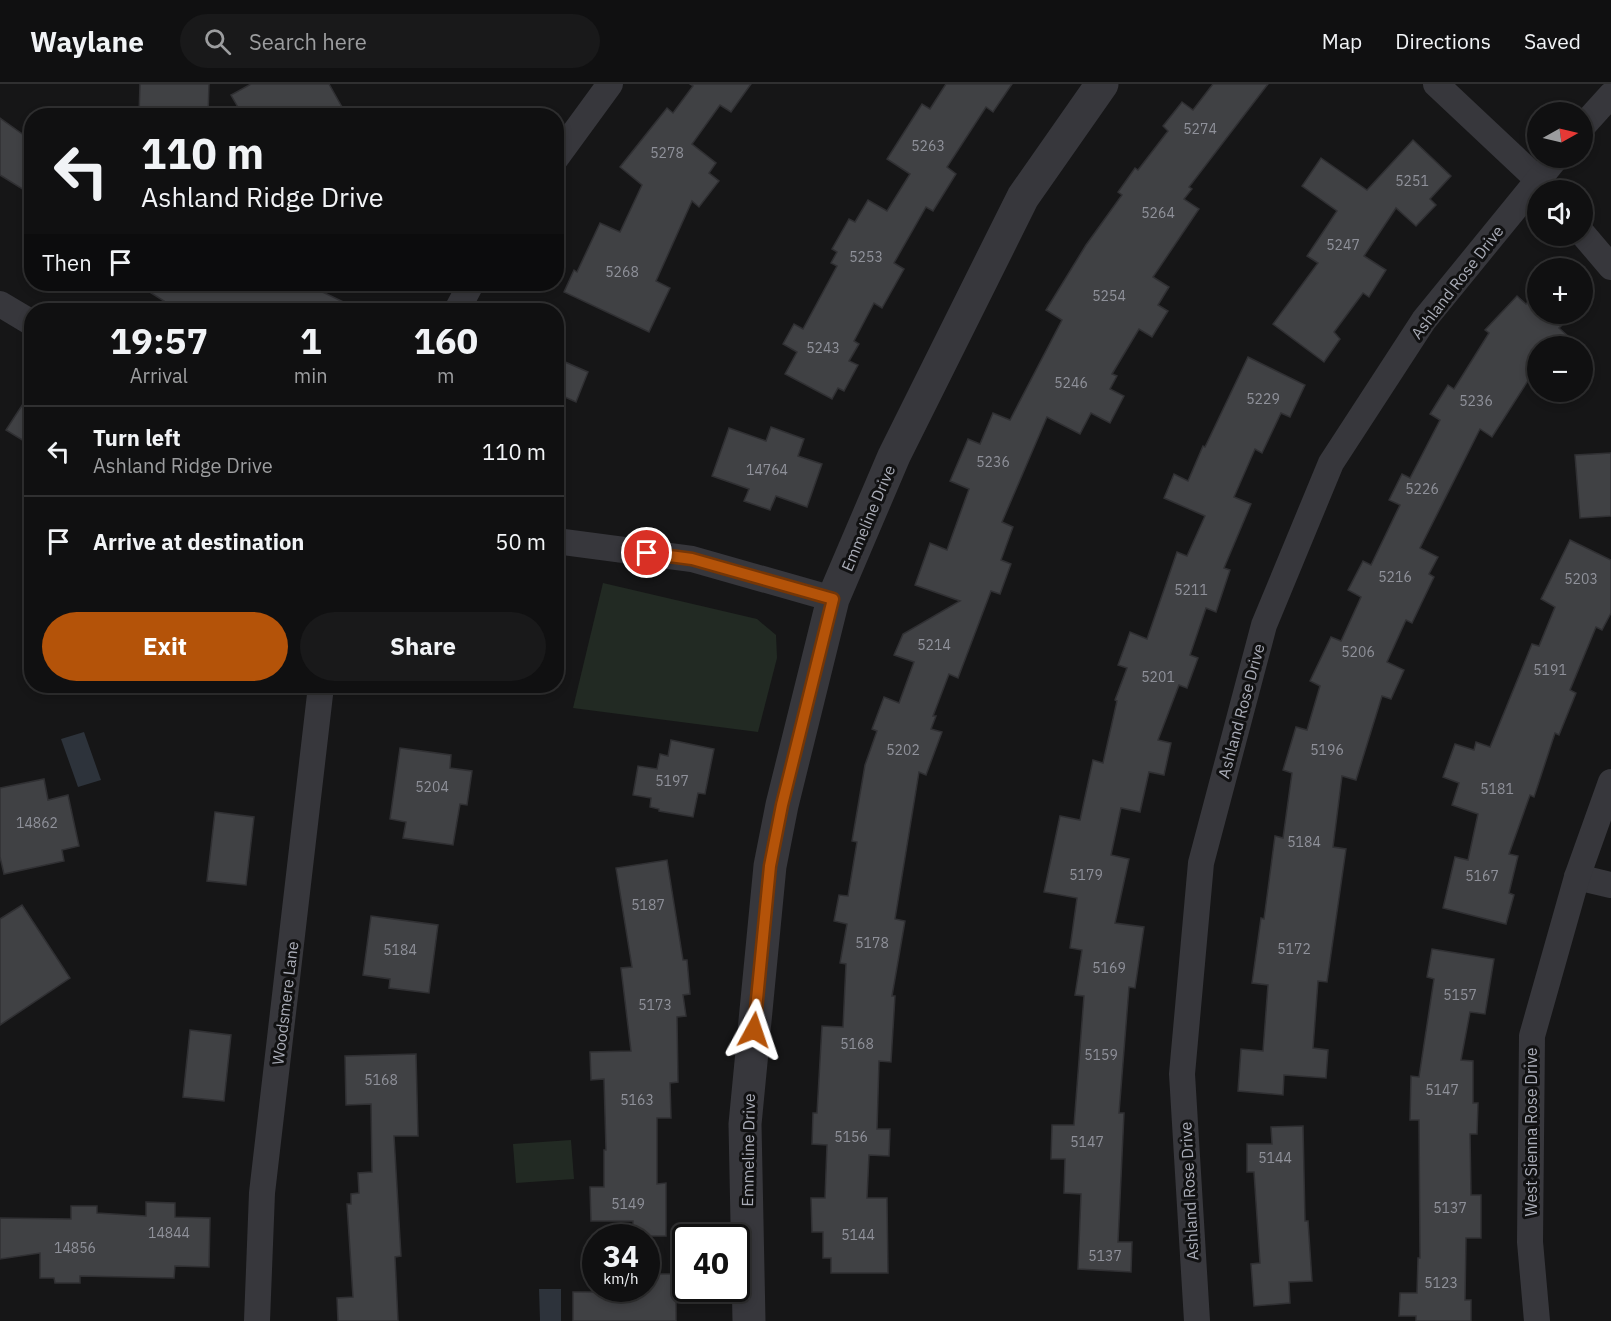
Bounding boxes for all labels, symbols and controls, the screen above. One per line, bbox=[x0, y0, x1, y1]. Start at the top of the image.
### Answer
search box bbox=[180, 14, 600, 68]
text: Waylane bbox=[30, 23, 144, 60]
icon: search bbox=[201, 25, 234, 58]
text: Search here bbox=[249, 27, 367, 56]
text: Map bbox=[1322, 27, 1362, 55]
text: Directions bbox=[1395, 27, 1491, 55]
text: Saved bbox=[1524, 27, 1581, 55]
north arrow bbox=[1527, 102, 1593, 168]
map controls bbox=[1527, 102, 1593, 402]
house number: 5274 bbox=[1183, 120, 1217, 138]
text: 110 m bbox=[141, 126, 264, 181]
icon: left bbox=[42, 132, 120, 210]
house number: 5263 bbox=[911, 137, 945, 155]
house number: 5278 bbox=[650, 144, 684, 162]
house number: 5251 bbox=[1395, 172, 1429, 190]
text: Ashland Ridge Drive bbox=[141, 179, 384, 214]
button: sound bbox=[1527, 180, 1593, 246]
house number: 5264 bbox=[1141, 204, 1175, 222]
street label: Ashland Rose Drive bbox=[1406, 221, 1508, 343]
house number: 5247 bbox=[1326, 236, 1360, 254]
icon: arrive bbox=[104, 246, 137, 279]
text: Then bbox=[42, 248, 92, 277]
house number: 5253 bbox=[849, 248, 883, 266]
button: + bbox=[1527, 258, 1593, 324]
house number: 5268 bbox=[605, 263, 639, 281]
house number: 5254 bbox=[1092, 287, 1126, 305]
text: 19:57 bbox=[110, 317, 208, 364]
text: 1 bbox=[300, 317, 322, 364]
text: 160 bbox=[413, 317, 478, 364]
button: − bbox=[1527, 336, 1593, 402]
house number: 5243 bbox=[806, 339, 840, 357]
text: Arrival bbox=[130, 362, 188, 389]
text: min bbox=[294, 362, 328, 389]
text: m bbox=[437, 362, 455, 389]
house number: 5246 bbox=[1054, 374, 1088, 392]
house number: 5229 bbox=[1246, 390, 1280, 408]
house number: 5236 bbox=[1459, 392, 1493, 410]
text: Turn left bbox=[93, 423, 181, 452]
icon: left bbox=[42, 435, 75, 468]
text: 110 m bbox=[482, 437, 546, 466]
text: Ashland Ridge Drive bbox=[93, 452, 273, 479]
house number: 5236 bbox=[976, 453, 1010, 471]
house number: 14764 bbox=[746, 461, 788, 479]
street label: Emmeline Drive bbox=[837, 462, 899, 574]
house number: 5226 bbox=[1405, 480, 1439, 498]
icon: arrive bbox=[42, 525, 75, 558]
text: Arrive at destination bbox=[93, 527, 304, 556]
text: 50 m bbox=[495, 527, 546, 556]
pin bbox=[621, 527, 672, 578]
icon: arrive bbox=[630, 536, 663, 569]
house number: 5216 bbox=[1378, 568, 1412, 586]
house number: 5203 bbox=[1564, 570, 1598, 588]
house number: 5211 bbox=[1174, 581, 1208, 599]
button: Exit bbox=[42, 612, 288, 681]
button: Share bbox=[300, 612, 546, 681]
house number: 5214 bbox=[917, 636, 951, 654]
street label: Ashland Rose Drive bbox=[1213, 641, 1269, 781]
house number: 5206 bbox=[1341, 643, 1375, 661]
house number: 5191 bbox=[1533, 661, 1567, 679]
house number: 5201 bbox=[1141, 668, 1175, 686]
house number: 5202 bbox=[886, 741, 920, 759]
house number: 5196 bbox=[1310, 741, 1344, 759]
house number: 5197 bbox=[655, 772, 689, 790]
house number: 5204 bbox=[415, 778, 449, 796]
house number: 5181 bbox=[1480, 780, 1514, 798]
house number: 14862 bbox=[16, 814, 58, 832]
house number: 5184 bbox=[1287, 833, 1321, 851]
house number: 5179 bbox=[1069, 866, 1103, 884]
house number: 5167 bbox=[1465, 867, 1499, 885]
house number: 5187 bbox=[631, 896, 665, 914]
house number: 5178 bbox=[855, 934, 889, 952]
street label: Woodsmere Lane bbox=[267, 940, 303, 1066]
house number: 5172 bbox=[1277, 940, 1311, 958]
house number: 5184 bbox=[383, 941, 417, 959]
house number: 5169 bbox=[1092, 959, 1126, 977]
house number: 5157 bbox=[1443, 986, 1477, 1004]
house number: 5173 bbox=[638, 996, 672, 1014]
position arrow bbox=[722, 998, 786, 1062]
house number: 5168 bbox=[840, 1035, 874, 1053]
house number: 5159 bbox=[1084, 1046, 1118, 1064]
street label: West Sienna Rose Drive bbox=[1521, 1047, 1541, 1216]
house number: 5168 bbox=[364, 1071, 398, 1089]
house number: 5147 bbox=[1425, 1081, 1459, 1099]
house number: 5163 bbox=[620, 1091, 654, 1109]
street label: Emmeline Drive bbox=[737, 1093, 759, 1207]
street label: Ashland Rose Drive bbox=[1175, 1121, 1203, 1261]
house number: 5156 bbox=[834, 1128, 868, 1146]
house number: 5147 bbox=[1070, 1133, 1104, 1151]
house number: 5144 bbox=[1258, 1149, 1292, 1167]
house number: 5149 bbox=[611, 1195, 645, 1213]
house number: 5137 bbox=[1433, 1199, 1467, 1217]
house number: 14844 bbox=[148, 1224, 190, 1242]
speed limit sign: 40 bbox=[672, 1224, 750, 1302]
house number: 5144 bbox=[841, 1226, 875, 1244]
text: 34 bbox=[603, 1236, 639, 1275]
house number: 14856 bbox=[54, 1239, 96, 1257]
house number: 5137 bbox=[1088, 1247, 1122, 1265]
text: km/h bbox=[603, 1269, 639, 1288]
house number: 5123 bbox=[1424, 1274, 1458, 1292]

